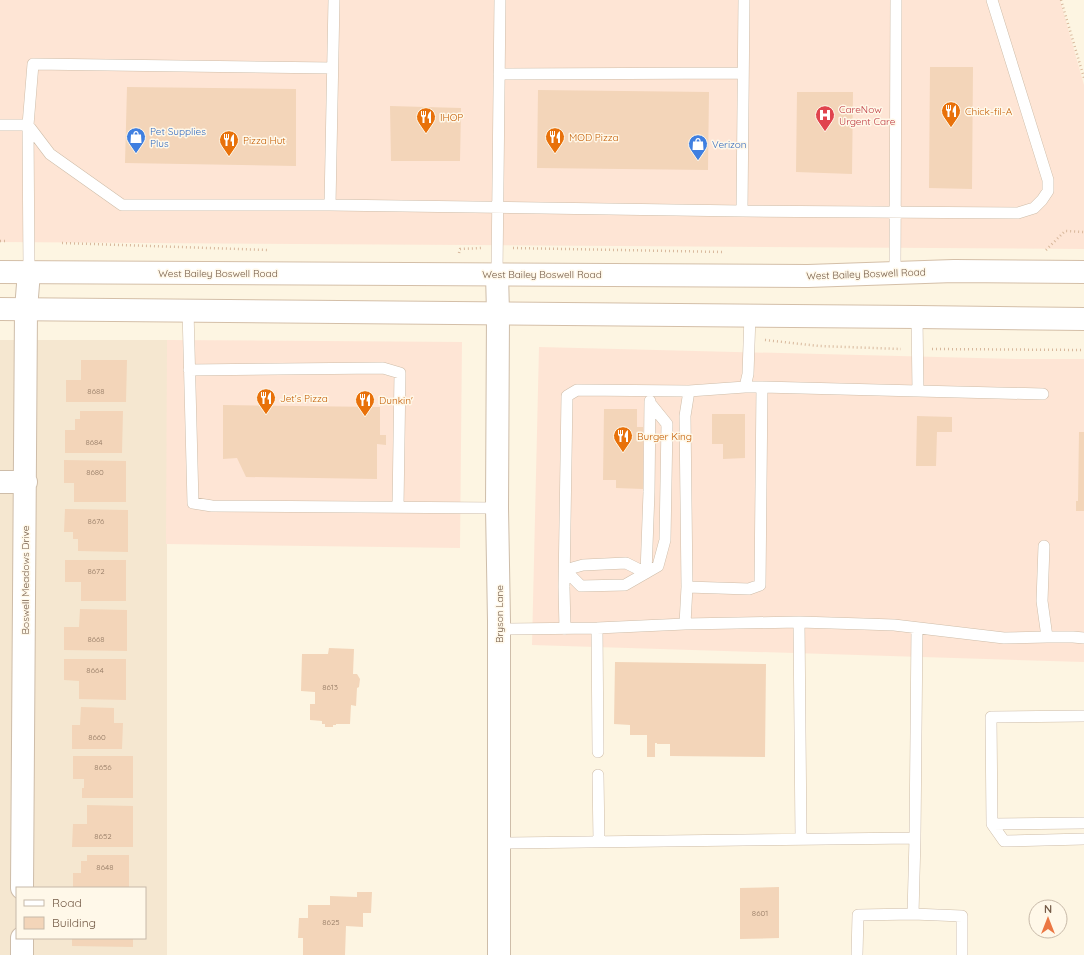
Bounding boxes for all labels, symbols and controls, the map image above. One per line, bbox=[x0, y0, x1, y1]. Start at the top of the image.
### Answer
restaurant icon: Chick-fil-A bbox=[940, 100, 962, 128]
place label: CareNow Urgent Care bbox=[839, 103, 896, 128]
hospital icon: CareNow Urgent Care bbox=[814, 104, 836, 132]
place label: Chick-fil-A bbox=[965, 105, 1013, 118]
restaurant icon: IHOP bbox=[415, 106, 437, 134]
place label: IHOP bbox=[440, 111, 463, 124]
place label: Pet Supplies Plus bbox=[150, 125, 206, 150]
shop icon: Pet Supplies Plus bbox=[125, 126, 147, 154]
restaurant icon: MOD Pizza bbox=[544, 126, 566, 154]
restaurant icon: Pizza Hut bbox=[218, 129, 240, 157]
place label: MOD Pizza bbox=[569, 131, 619, 144]
shop icon: Verizon bbox=[687, 133, 709, 161]
place label: Pizza Hut bbox=[243, 134, 286, 147]
place label: Verizon bbox=[712, 138, 747, 151]
street label: West Bailey Boswell Road bbox=[806, 265, 926, 283]
street label: West Bailey Boswell Road bbox=[158, 267, 278, 280]
street label: West Bailey Boswell Road bbox=[482, 268, 602, 281]
house number: 8688 bbox=[87, 386, 105, 396]
restaurant icon: Jet's Pizza bbox=[255, 387, 277, 415]
restaurant icon: Dunkin' bbox=[354, 389, 376, 417]
place label: Jet's Pizza bbox=[280, 392, 328, 405]
place label: Dunkin' bbox=[379, 394, 413, 407]
restaurant icon: Burger King bbox=[612, 425, 634, 453]
place label: Burger King bbox=[637, 430, 692, 443]
house number: 8684 bbox=[85, 437, 103, 447]
house number: 8680 bbox=[86, 467, 104, 477]
house number: 8676 bbox=[88, 516, 105, 526]
street label: Boswell Meadows Drive bbox=[19, 525, 32, 634]
house number: 8672 bbox=[87, 566, 105, 576]
street label: Bryson Lane bbox=[493, 585, 506, 643]
house number: 8668 bbox=[87, 634, 105, 644]
house number: 8664 bbox=[86, 665, 104, 675]
house number: 8613 bbox=[322, 682, 338, 692]
house number: 8660 bbox=[88, 732, 106, 742]
house number: 8656 bbox=[94, 762, 112, 772]
house number: 8652 bbox=[94, 831, 112, 841]
house number: 8648 bbox=[96, 862, 114, 872]
legend bbox=[16, 887, 146, 939]
text: Road bbox=[52, 895, 82, 910]
north arrow bbox=[1028, 899, 1068, 939]
text: N bbox=[1044, 902, 1052, 916]
house number: 8601 bbox=[752, 908, 768, 918]
text: Building bbox=[52, 915, 96, 930]
house number: 8625 bbox=[322, 917, 340, 927]

